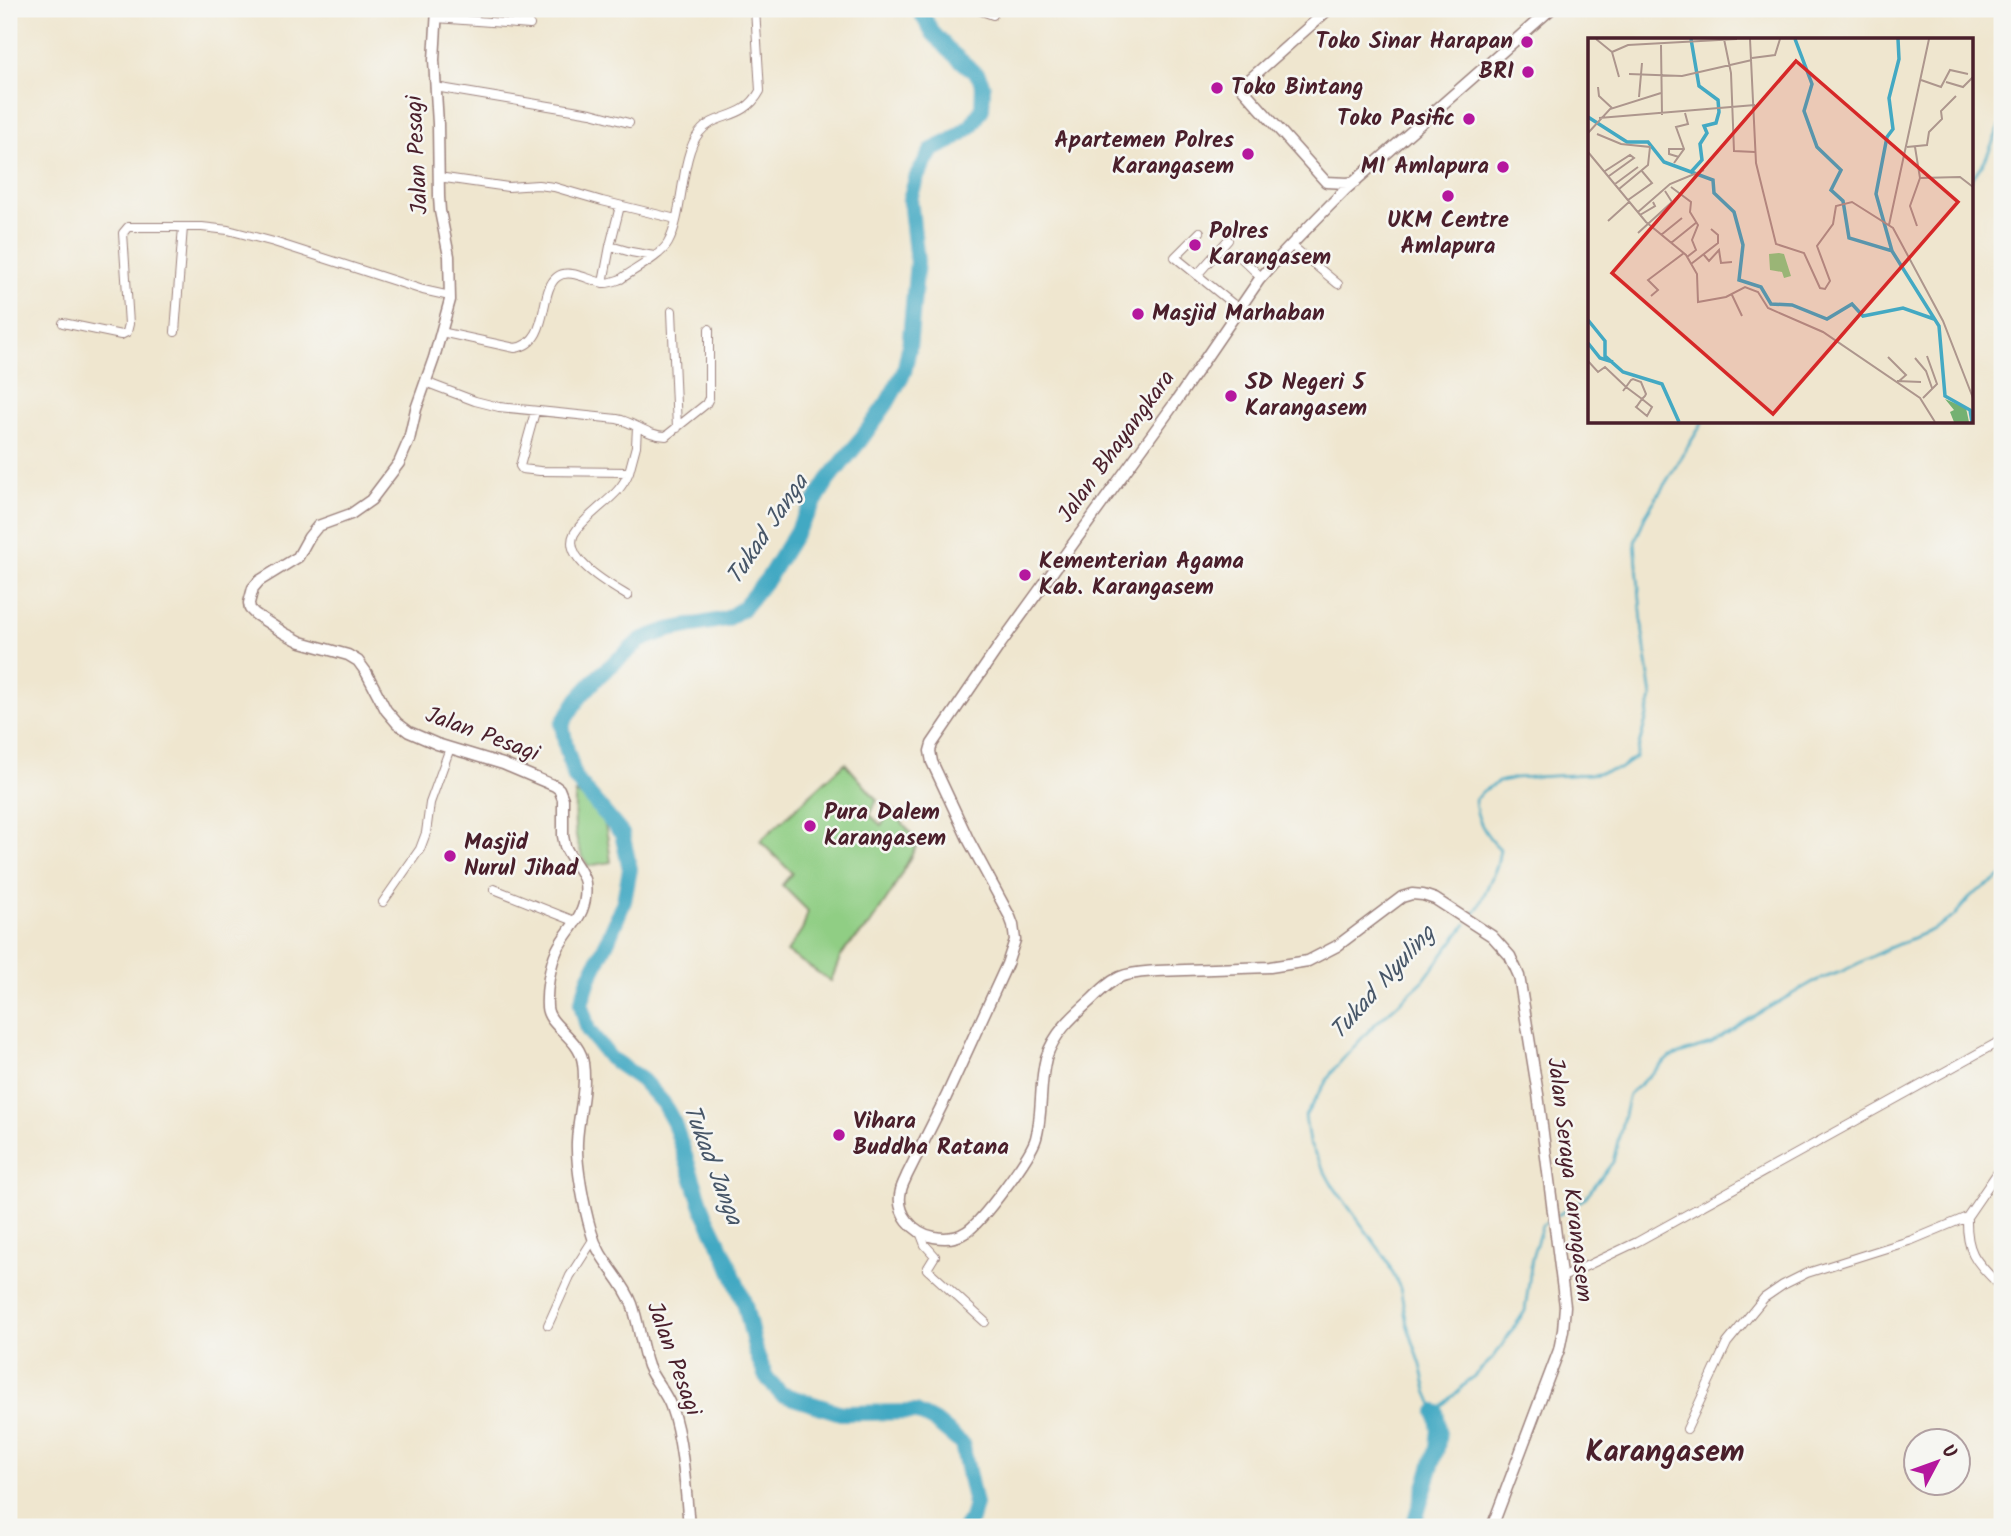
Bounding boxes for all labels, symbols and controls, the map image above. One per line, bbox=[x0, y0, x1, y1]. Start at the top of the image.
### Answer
place label: Toko Sinar Harapan bbox=[1315, 24, 1513, 60]
marker: Toko Sinar Harapan bbox=[1519, 34, 1535, 50]
inset map bbox=[1588, 38, 1972, 424]
place label: BRI bbox=[1479, 54, 1514, 90]
marker: BRI bbox=[1520, 64, 1536, 80]
place label: Toko Bintang bbox=[1231, 70, 1364, 106]
marker: Toko Bintang bbox=[1209, 80, 1225, 96]
street label: Jalan Pesagi bbox=[397, 93, 439, 216]
place label: Toko Pasific bbox=[1337, 101, 1455, 137]
marker: Toko Pasific bbox=[1461, 111, 1477, 127]
place label: Apartemen Polres Karangasem bbox=[1054, 123, 1234, 185]
marker: Apartemen Polres Karangasem bbox=[1240, 146, 1256, 162]
place label: MI Amlapura bbox=[1361, 149, 1489, 185]
marker: MI Amlapura bbox=[1495, 159, 1511, 175]
marker: UKM Centre Amlapura bbox=[1440, 188, 1456, 204]
place label: UKM Centre Amlapura bbox=[1387, 203, 1509, 265]
place label: Polres Karangasem bbox=[1209, 214, 1331, 276]
marker: Polres Karangasem bbox=[1187, 237, 1203, 253]
place label: Masjid Marhaban bbox=[1152, 296, 1325, 332]
marker: Masjid Marhaban bbox=[1130, 306, 1146, 322]
street label: Jalan Bhayangkara bbox=[1049, 363, 1185, 531]
place label: SD Negeri 5 Karangasem bbox=[1245, 365, 1367, 427]
marker: SD Negeri 5 Karangasem bbox=[1223, 388, 1239, 404]
water label: Tukad Janga bbox=[716, 465, 820, 593]
place label: Kementerian Agama Kab. Karangasem bbox=[1039, 544, 1244, 606]
marker: Kementerian Agama Kab. Karangasem bbox=[1017, 567, 1033, 583]
street label: Jalan Pesagi bbox=[420, 698, 546, 773]
place label: Pura Dalem Karangasem bbox=[824, 795, 946, 857]
marker: Pura Dalem Karangasem bbox=[802, 818, 818, 834]
place label: Masjid Nurul Jihad bbox=[464, 825, 579, 887]
marker: Masjid Nurul Jihad bbox=[442, 848, 458, 864]
water label: Tukad Nyuling bbox=[1321, 916, 1447, 1049]
street label: Jalan Seraya Karangasem bbox=[1536, 1056, 1602, 1304]
water label: Tukad Janga bbox=[671, 1099, 753, 1233]
place label: Vihara Buddha Ratana bbox=[853, 1104, 1009, 1166]
marker: Vihara Buddha Ratana bbox=[831, 1127, 847, 1143]
street label: Jalan Pesagi bbox=[636, 1297, 711, 1423]
north arrow bbox=[1902, 1428, 1972, 1498]
district label: Karangasem bbox=[1585, 1429, 1745, 1477]
text: U bbox=[1933, 1438, 1964, 1467]

